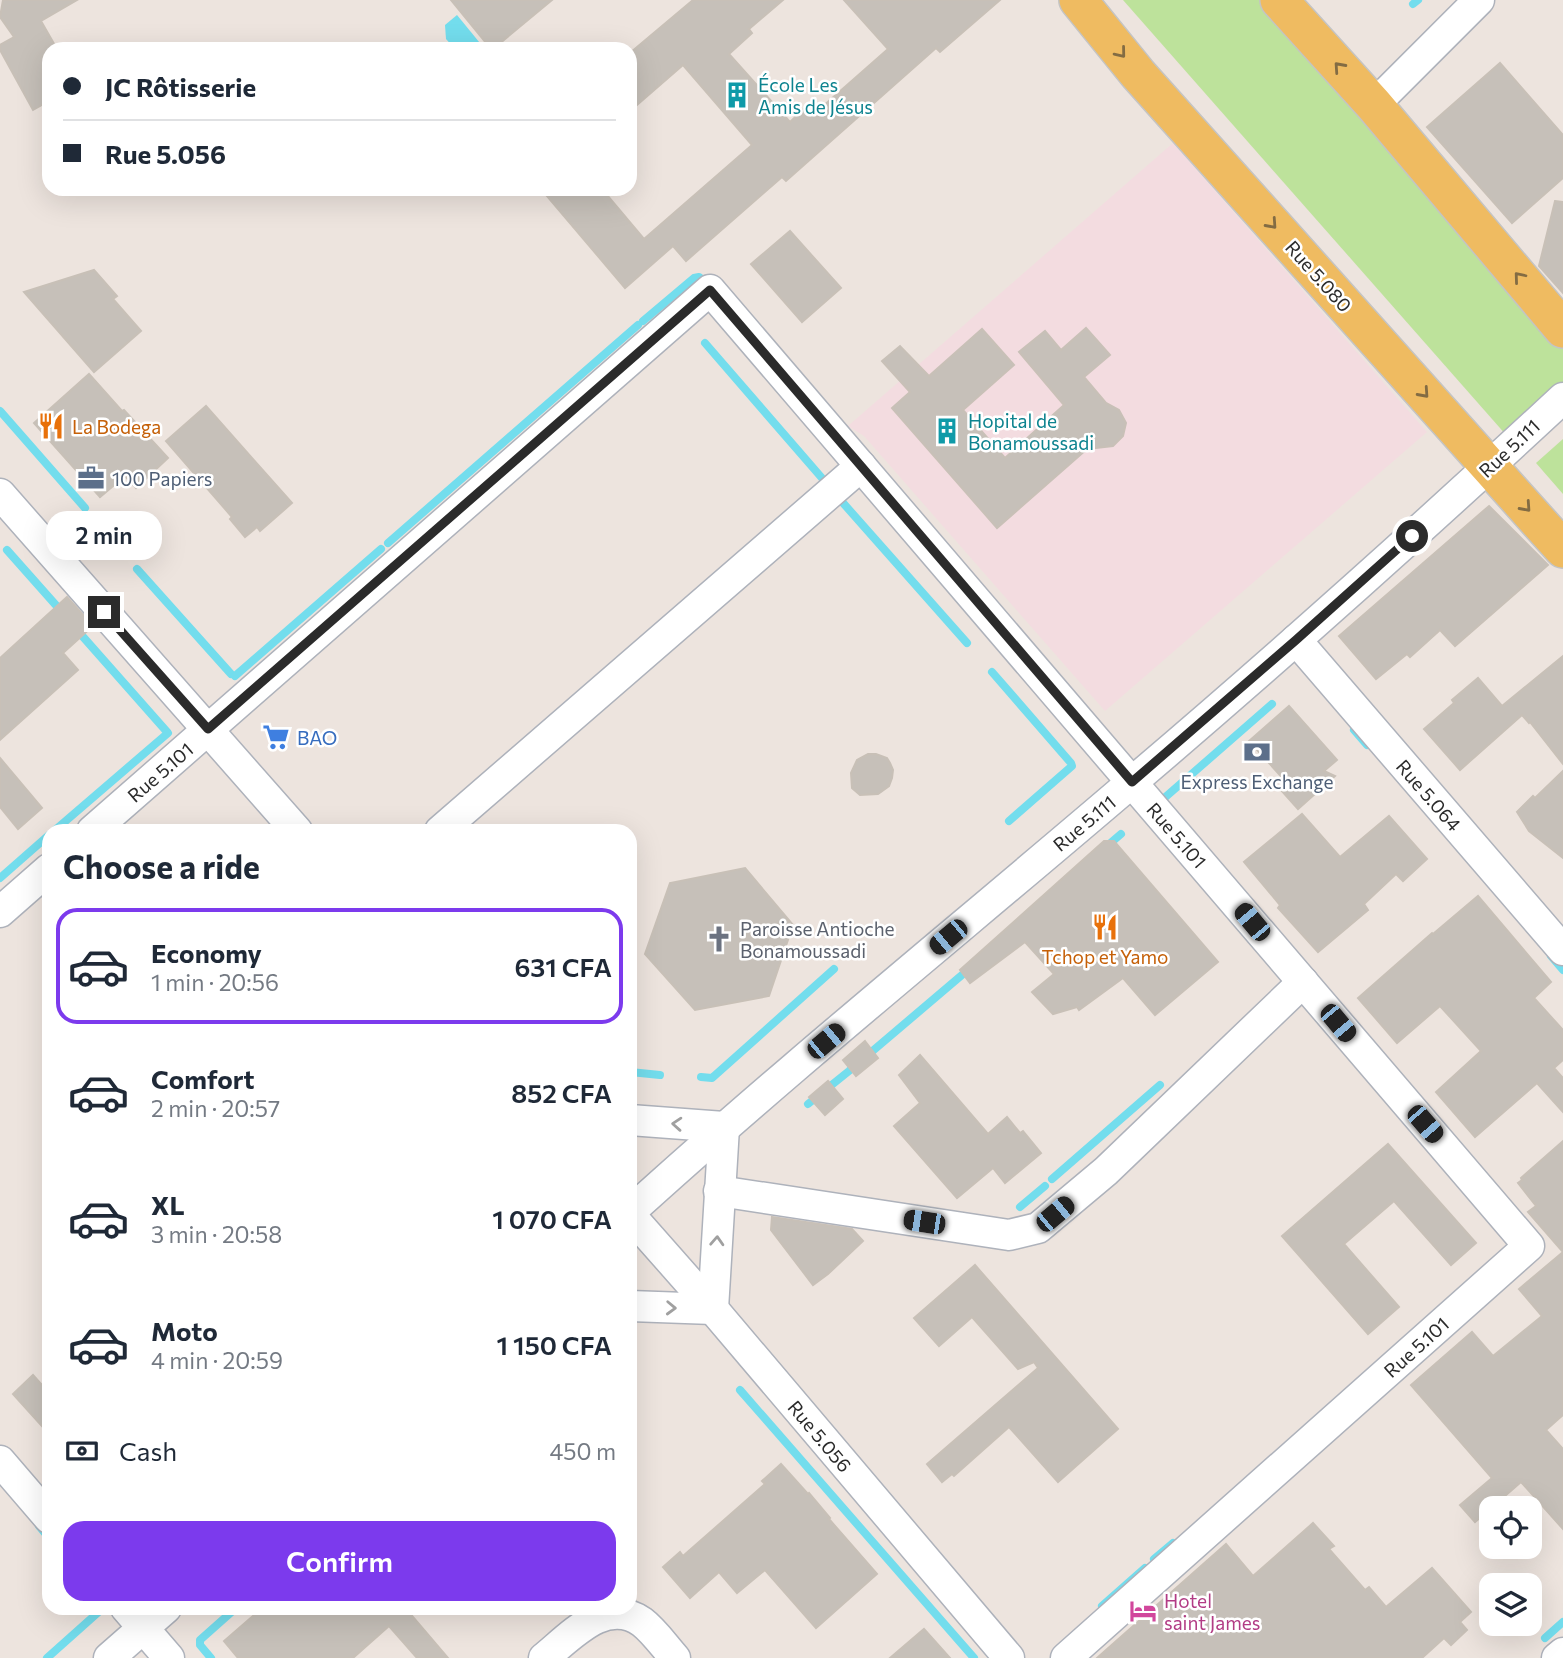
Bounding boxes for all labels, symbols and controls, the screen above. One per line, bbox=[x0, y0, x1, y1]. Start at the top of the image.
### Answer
one-way arrow bbox=[1113, 45, 1125, 58]
one-way arrow bbox=[1335, 62, 1348, 75]
text: JC Rôtisserie bbox=[105, 71, 256, 102]
place label: École Les Amis de Jésus bbox=[758, 73, 873, 118]
building icon: École Les Amis de Jésus bbox=[722, 80, 752, 110]
text: Rue 5.056 bbox=[105, 138, 226, 169]
one-way arrow bbox=[1264, 215, 1276, 228]
street label: Rue 5.080 bbox=[1281, 236, 1357, 316]
one-way arrow bbox=[1515, 272, 1527, 285]
one-way arrow bbox=[1415, 385, 1428, 398]
place label: Hopital de Bonamoussadi bbox=[968, 409, 1094, 454]
restaurant icon: La Bodega bbox=[36, 411, 66, 441]
street label: Rue 5.111 bbox=[1474, 414, 1544, 482]
place label: La Bodega bbox=[72, 415, 161, 438]
building icon: Hopital de Bonamoussadi bbox=[932, 416, 962, 446]
office icon: 100 Papiers bbox=[76, 463, 106, 493]
place label: 100 Papiers bbox=[112, 467, 212, 490]
one-way arrow bbox=[1518, 499, 1531, 512]
callout: 2 min bbox=[46, 510, 162, 560]
route start bbox=[1396, 520, 1428, 552]
text: 2 min bbox=[76, 521, 132, 549]
route end bbox=[88, 596, 120, 628]
supermarket icon: BAO bbox=[261, 722, 291, 752]
place label: BAO bbox=[297, 726, 337, 749]
street label: Rue 5.101 bbox=[123, 737, 197, 807]
bank icon: Express Exchange bbox=[1242, 737, 1272, 767]
street label: Rue 5.064 bbox=[1392, 755, 1466, 835]
place label: Express Exchange bbox=[1180, 770, 1334, 793]
street label: Rue 5.111 bbox=[1048, 790, 1120, 856]
street label: Rue 5.101 bbox=[1142, 798, 1212, 872]
text: Choose a ride bbox=[63, 846, 260, 886]
car bbox=[1231, 899, 1274, 945]
restaurant icon: Tchop et Yamo bbox=[1090, 912, 1120, 942]
car bbox=[926, 915, 971, 959]
place label: Paroisse Antioche Bonamoussadi bbox=[740, 917, 895, 962]
church icon: Paroisse Antioche Bonamoussadi bbox=[704, 924, 734, 954]
icon: car bbox=[67, 935, 130, 998]
text: Economy bbox=[151, 937, 262, 968]
place label: Tchop et Yamo bbox=[1042, 945, 1168, 968]
text: 631 CFA bbox=[514, 951, 612, 982]
text: 1 min · 20:56 bbox=[151, 968, 279, 996]
car bbox=[1317, 1000, 1360, 1046]
car bbox=[804, 1019, 849, 1063]
icon: car bbox=[67, 1061, 130, 1124]
text: Comfort bbox=[151, 1063, 254, 1094]
text: 852 CFA bbox=[511, 1077, 612, 1108]
text: 2 min · 20:57 bbox=[151, 1094, 280, 1122]
car bbox=[1404, 1101, 1447, 1147]
one-way arrow bbox=[671, 1116, 682, 1131]
icon: car bbox=[67, 1187, 130, 1250]
text: XL bbox=[151, 1189, 185, 1220]
car bbox=[1033, 1192, 1078, 1236]
text: 1 070 CFA bbox=[492, 1203, 612, 1234]
car bbox=[902, 1208, 947, 1236]
text: 3 min · 20:58 bbox=[151, 1220, 282, 1248]
one-way arrow bbox=[709, 1236, 724, 1247]
one-way arrow bbox=[667, 1300, 677, 1316]
street label: Rue 5.101 bbox=[1379, 1312, 1453, 1382]
icon: car bbox=[67, 1313, 130, 1376]
text: Moto bbox=[151, 1315, 218, 1346]
text: 1 150 CFA bbox=[497, 1329, 612, 1360]
text: 4 min · 20:59 bbox=[151, 1346, 283, 1374]
street label: Rue 5.056 bbox=[783, 1395, 857, 1477]
icon: cash bbox=[63, 1432, 101, 1470]
text: Cash bbox=[119, 1435, 177, 1466]
text: 450 m bbox=[550, 1437, 616, 1465]
map controls bbox=[1479, 1496, 1542, 1636]
button: locate bbox=[1479, 1496, 1542, 1559]
button: Confirm bbox=[63, 1521, 616, 1601]
button: layers bbox=[1479, 1573, 1542, 1636]
place label: Hotel saint James bbox=[1164, 1589, 1261, 1634]
hotel icon: Hotel saint James bbox=[1128, 1596, 1158, 1626]

